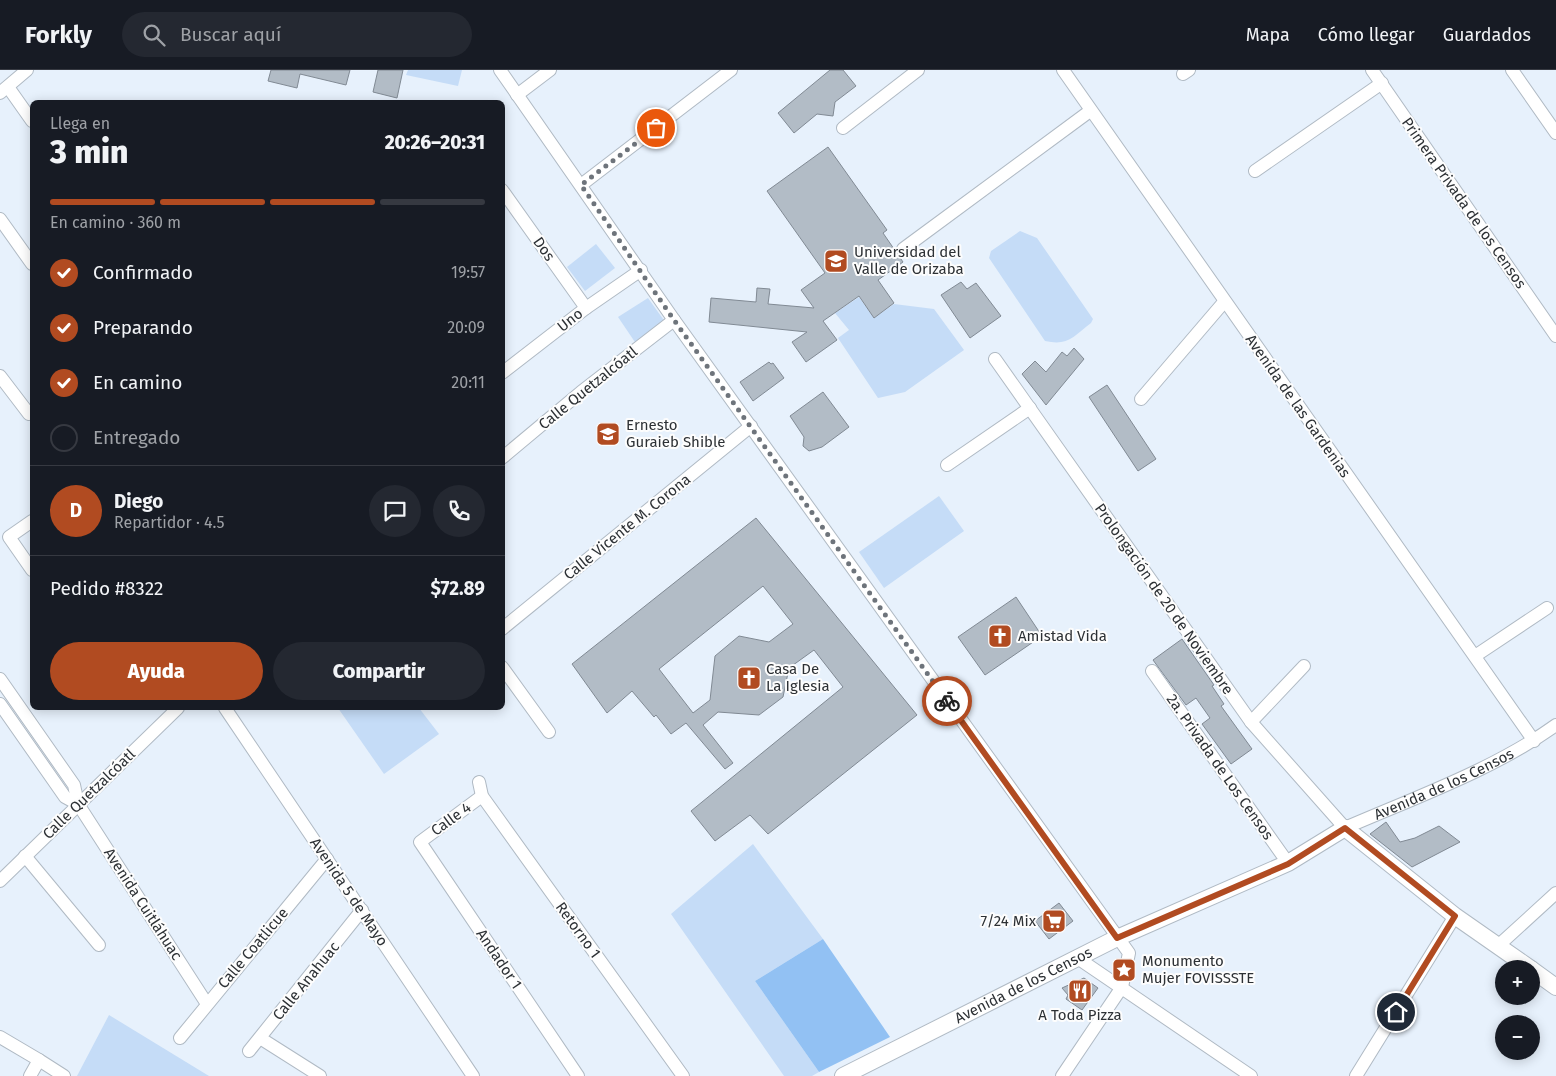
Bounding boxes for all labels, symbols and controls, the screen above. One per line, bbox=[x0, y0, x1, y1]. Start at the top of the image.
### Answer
search box bbox=[122, 12, 472, 57]
text: Forkly bbox=[25, 21, 92, 49]
icon: search bbox=[140, 21, 168, 49]
text: Buscar aquí bbox=[180, 23, 281, 46]
text: Mapa bbox=[1246, 24, 1290, 46]
text: Cómo llegar bbox=[1318, 24, 1415, 46]
text: Guardados bbox=[1443, 24, 1531, 46]
pin bbox=[635, 107, 677, 149]
text: Llega en bbox=[50, 114, 110, 133]
icon: bag bbox=[642, 114, 670, 142]
street label: Primera Privada de los Censos bbox=[1398, 114, 1530, 292]
text: 20:26–20:31 bbox=[385, 131, 485, 154]
text: 3 min bbox=[50, 133, 128, 171]
text: En camino · 360 m bbox=[50, 213, 181, 232]
street label: Dos bbox=[529, 233, 559, 265]
place label: Universidad del Valle de Orizaba bbox=[854, 243, 964, 278]
school or university icon: Universidad del Valle de Orizaba bbox=[823, 248, 849, 274]
icon: check bbox=[50, 259, 78, 287]
text: Confirmado bbox=[93, 261, 193, 284]
text: 19:57 bbox=[451, 263, 485, 282]
street label: Uno bbox=[554, 304, 586, 336]
icon: check bbox=[50, 314, 78, 342]
text: Preparando bbox=[93, 316, 193, 339]
text: 20:09 bbox=[447, 318, 485, 337]
street label: Avenida de las Gardenias bbox=[1242, 331, 1354, 481]
street label: Calle Quetzalcóatl bbox=[535, 342, 641, 433]
icon: check bbox=[50, 369, 78, 397]
text: En camino bbox=[93, 371, 182, 394]
text: 20:11 bbox=[451, 373, 485, 392]
place label: Ernesto Guraieb Shible bbox=[626, 416, 726, 451]
school or university icon: Ernesto Guraieb Shible bbox=[595, 421, 621, 447]
text: Entregado bbox=[93, 426, 180, 449]
street label: Calle Vicente M. Corona bbox=[560, 470, 694, 584]
button: chat bbox=[369, 485, 421, 537]
button: phone bbox=[433, 485, 485, 537]
text: Diego bbox=[114, 490, 163, 513]
text: D bbox=[70, 499, 82, 522]
street label: Prolongación de 20 de Noviembre bbox=[1091, 500, 1237, 698]
text: Repartidor · 4.5 bbox=[114, 513, 225, 532]
text: Pedido #8322 bbox=[50, 577, 163, 600]
text: $72.89 bbox=[430, 577, 485, 600]
church icon: Amistad Vida bbox=[987, 623, 1013, 649]
place label: Amistad Vida bbox=[1018, 627, 1107, 645]
button: Ayuda bbox=[50, 642, 263, 700]
button: Compartir bbox=[273, 642, 485, 700]
place label: Casa De La Iglesia bbox=[766, 660, 830, 695]
church icon: Casa De La Iglesia bbox=[736, 665, 762, 691]
courier bbox=[922, 676, 972, 726]
icon: bike bbox=[933, 687, 961, 715]
street label: 2a. Privada de Los Censos bbox=[1163, 691, 1277, 843]
street label: Calle Quetzalcóatl bbox=[39, 745, 139, 843]
street label: Avenida de los Censos bbox=[1371, 745, 1517, 824]
street label: Calle 4 bbox=[427, 798, 475, 840]
street label: Avenida 5 de Mayo bbox=[306, 835, 392, 949]
street label: Avenida Cuitláhuac bbox=[100, 845, 186, 963]
street label: Retorno 1 bbox=[552, 898, 604, 962]
street label: Calle Coatlicue bbox=[214, 904, 292, 992]
supermarket icon: 7/24 Mix bbox=[1041, 908, 1067, 934]
place label: 7/24 Mix bbox=[981, 912, 1037, 930]
street label: Andador 1 bbox=[472, 926, 526, 992]
street label: Calle Anahuac bbox=[269, 938, 343, 1024]
street label: Avenida de los Censos bbox=[952, 943, 1095, 1027]
place label: Monumento Mujer FOVISSSTE bbox=[1142, 952, 1254, 987]
place icon: Monumento Mujer FOVISSSTE bbox=[1111, 957, 1137, 983]
map controls bbox=[1495, 960, 1540, 1060]
button: + bbox=[1495, 960, 1540, 1005]
restaurant icon: A Toda Pizza bbox=[1067, 978, 1093, 1004]
pin bbox=[1375, 991, 1417, 1033]
icon: home bbox=[1382, 998, 1410, 1026]
place label: A Toda Pizza bbox=[1038, 1006, 1122, 1024]
button: − bbox=[1495, 1015, 1540, 1060]

